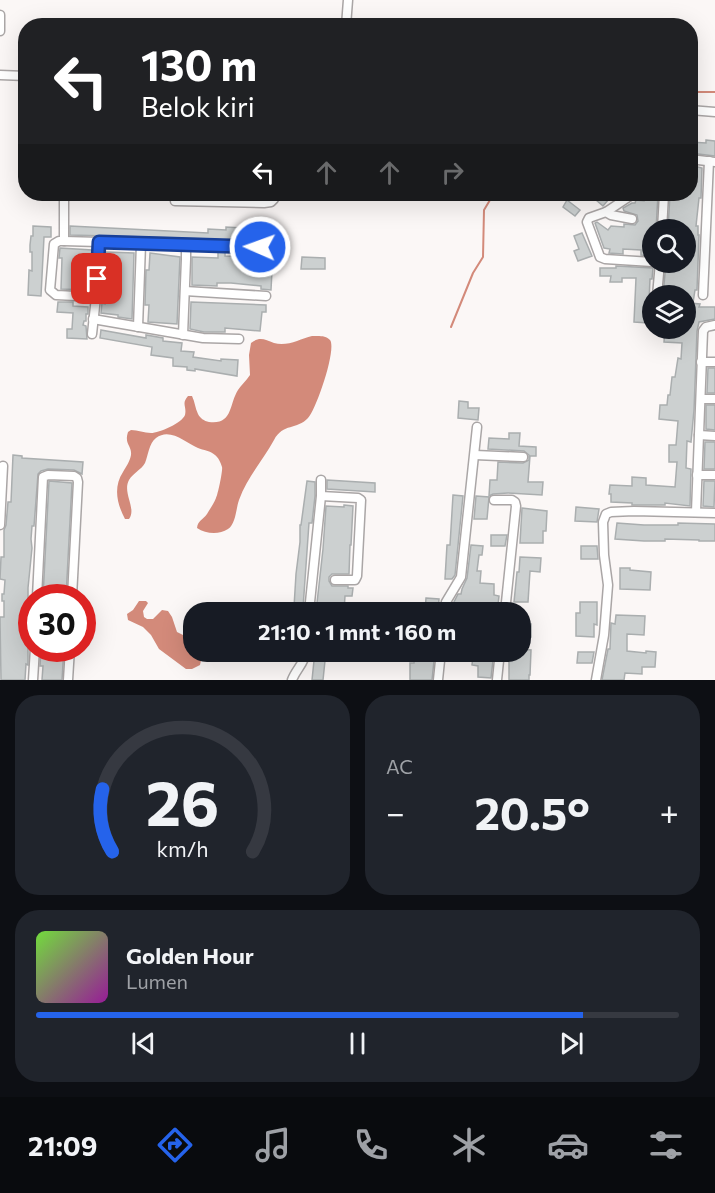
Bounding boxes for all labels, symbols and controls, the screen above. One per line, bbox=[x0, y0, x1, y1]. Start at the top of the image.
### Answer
text: 130 m bbox=[141, 38, 257, 90]
icon: left bbox=[42, 42, 120, 120]
text: Belok kiri bbox=[141, 90, 255, 123]
icon: left bbox=[247, 156, 280, 189]
icon: ahead bbox=[310, 156, 343, 189]
icon: ahead bbox=[373, 156, 406, 189]
icon: right bbox=[436, 156, 469, 189]
position arrow bbox=[228, 215, 292, 279]
map controls bbox=[642, 219, 696, 339]
button: search bbox=[642, 219, 696, 273]
pin bbox=[71, 253, 122, 304]
icon: arrive bbox=[80, 262, 113, 295]
button: layers bbox=[642, 285, 696, 339]
speed limit sign: 30 bbox=[18, 584, 96, 662]
text: 21:10 · 1 mnt · 160 m bbox=[258, 618, 456, 645]
text: AC bbox=[386, 754, 413, 778]
text: 26 bbox=[146, 763, 219, 839]
text: 20.5° bbox=[474, 784, 590, 839]
text: − bbox=[386, 791, 405, 832]
text: + bbox=[660, 791, 679, 832]
text: km/h bbox=[156, 835, 209, 861]
text: Golden Hour bbox=[126, 942, 254, 969]
text: Lumen bbox=[126, 969, 188, 993]
icon: previous bbox=[127, 1027, 160, 1060]
icon: pause bbox=[341, 1027, 374, 1060]
icon: next bbox=[555, 1027, 588, 1060]
icon: directions bbox=[154, 1124, 196, 1166]
icon: music bbox=[252, 1124, 294, 1166]
icon: phone bbox=[350, 1124, 392, 1166]
icon: climate bbox=[448, 1124, 490, 1166]
icon: car bbox=[547, 1124, 589, 1166]
icon: filters bbox=[645, 1124, 687, 1166]
text: 21:09 bbox=[28, 1129, 97, 1162]

